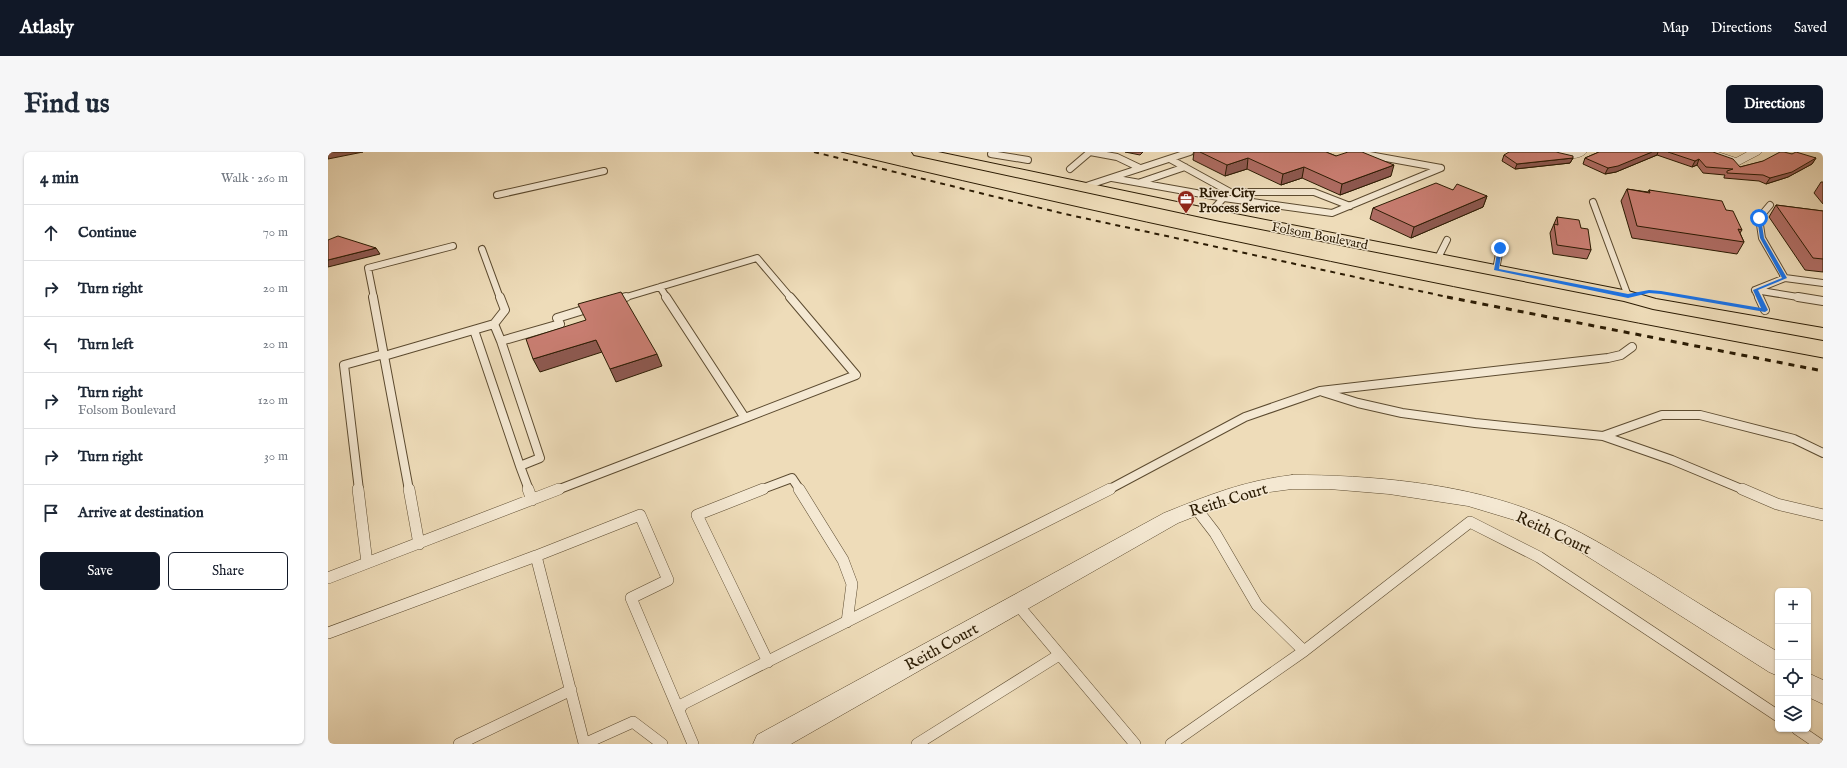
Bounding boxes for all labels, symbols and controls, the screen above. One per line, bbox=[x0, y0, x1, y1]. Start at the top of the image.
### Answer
text: Atlasly bbox=[20, 16, 74, 40]
text: Map bbox=[1662, 19, 1689, 37]
text: Directions bbox=[1711, 19, 1772, 37]
text: Saved bbox=[1794, 19, 1827, 37]
button: Directions bbox=[1726, 85, 1823, 123]
text: Find us bbox=[24, 87, 110, 122]
text: 4 min bbox=[40, 168, 79, 189]
text: Walk · 260 m bbox=[221, 170, 288, 187]
place label: River City Process Service bbox=[1199, 185, 1280, 217]
office icon: River City Process Service bbox=[1176, 189, 1196, 214]
route start bbox=[1750, 209, 1768, 227]
street label: Folsom Boulevard bbox=[1270, 219, 1369, 254]
icon: ahead bbox=[40, 222, 62, 244]
text: Continue bbox=[78, 223, 136, 242]
text: 70 m bbox=[263, 224, 288, 241]
route end bbox=[1491, 239, 1509, 257]
icon: right bbox=[40, 278, 62, 300]
text: Turn right bbox=[78, 279, 143, 298]
text: 20 m bbox=[263, 280, 288, 297]
icon: left bbox=[40, 334, 62, 356]
text: Turn left bbox=[78, 335, 134, 354]
text: 20 m bbox=[263, 336, 288, 353]
text: Turn right bbox=[78, 383, 143, 402]
icon: right bbox=[40, 390, 62, 412]
text: 120 m bbox=[258, 392, 288, 409]
text: Folsom Boulevard bbox=[78, 402, 176, 419]
icon: right bbox=[40, 446, 62, 468]
text: Turn right bbox=[78, 447, 143, 466]
text: 30 m bbox=[264, 448, 288, 465]
street label: Reith Court bbox=[1187, 479, 1271, 522]
icon: arrive bbox=[40, 502, 62, 524]
text: Arrive at destination bbox=[78, 503, 204, 522]
street label: Reith Court bbox=[1512, 508, 1594, 560]
button: Save bbox=[40, 552, 160, 590]
button: Share bbox=[168, 552, 288, 590]
map controls bbox=[1775, 588, 1811, 732]
button: + bbox=[1775, 588, 1811, 624]
street label: Reith Court bbox=[902, 619, 983, 676]
button: − bbox=[1775, 624, 1811, 660]
button: locate bbox=[1775, 660, 1811, 696]
button: layers bbox=[1775, 696, 1811, 732]

